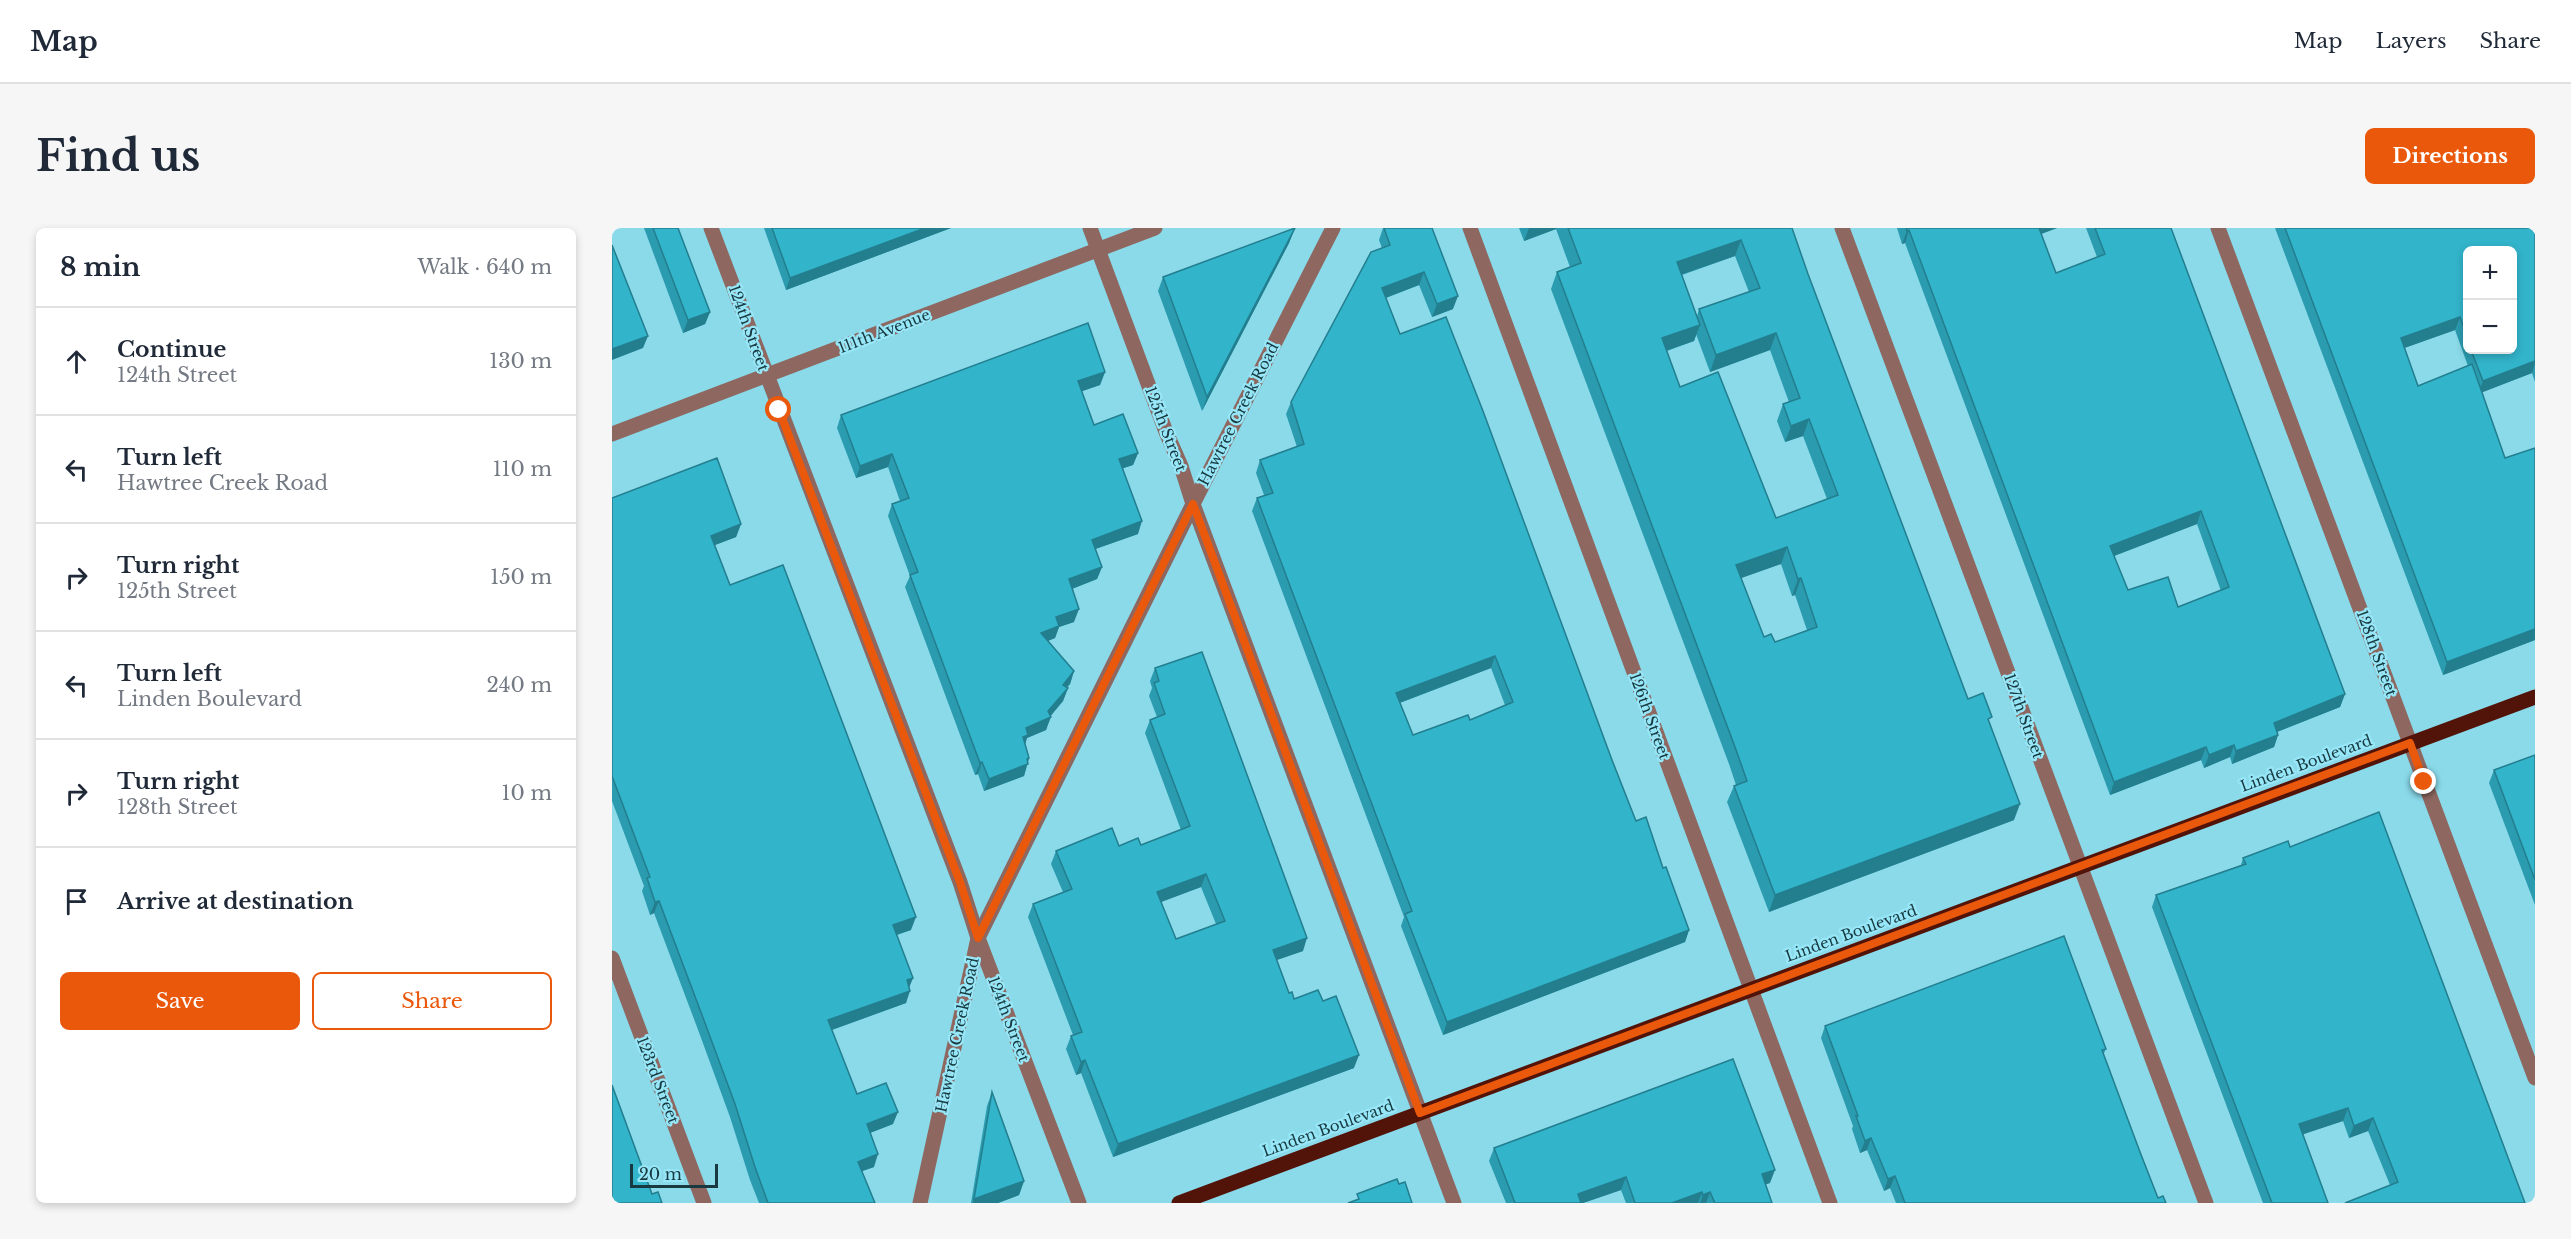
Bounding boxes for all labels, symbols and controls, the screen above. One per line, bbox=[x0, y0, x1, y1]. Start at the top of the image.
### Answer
text: Map bbox=[30, 24, 98, 59]
text: Map bbox=[2294, 28, 2343, 54]
text: Layers bbox=[2376, 28, 2447, 54]
text: Share bbox=[2480, 28, 2541, 54]
button: Directions bbox=[2365, 128, 2535, 184]
text: Find us bbox=[36, 130, 200, 182]
map controls bbox=[2463, 246, 2517, 354]
button: + bbox=[2463, 246, 2517, 300]
text: 8 min bbox=[60, 251, 140, 283]
text: Walk · 640 m bbox=[417, 255, 552, 279]
street label: 124th Street bbox=[725, 282, 773, 374]
button: − bbox=[2463, 300, 2517, 354]
street label: 111th Avenue bbox=[835, 305, 933, 357]
text: Continue bbox=[117, 336, 226, 363]
street label: Hawtree Creek Road bbox=[1194, 339, 1282, 489]
icon: ahead bbox=[60, 345, 93, 378]
text: 130 m bbox=[489, 349, 552, 373]
text: 124th Street bbox=[117, 363, 237, 387]
street label: 125th Street bbox=[1141, 384, 1191, 475]
route start bbox=[765, 396, 791, 422]
text: Turn left bbox=[117, 444, 222, 471]
icon: left bbox=[60, 453, 93, 486]
text: 110 m bbox=[493, 457, 552, 481]
text: Hawtree Creek Road bbox=[117, 471, 328, 495]
text: Turn right bbox=[117, 552, 239, 579]
icon: right bbox=[60, 561, 93, 594]
text: 150 m bbox=[490, 565, 552, 589]
text: 125th Street bbox=[117, 579, 237, 603]
street label: 128th Street bbox=[2353, 607, 2402, 699]
text: Turn left bbox=[117, 660, 222, 687]
icon: left bbox=[60, 669, 93, 702]
street label: 126th Street bbox=[1626, 670, 1675, 762]
street label: 127th Street bbox=[2000, 671, 2048, 761]
text: 240 m bbox=[487, 673, 552, 697]
text: Linden Boulevard bbox=[117, 687, 302, 711]
street label: Linden Boulevard bbox=[2238, 730, 2374, 796]
text: Turn right bbox=[117, 768, 239, 795]
route end bbox=[2410, 768, 2436, 794]
icon: right bbox=[60, 777, 93, 810]
text: 10 m bbox=[502, 781, 552, 805]
text: 128th Street bbox=[117, 795, 238, 819]
icon: arrive bbox=[60, 885, 93, 918]
text: Arrive at destination bbox=[117, 888, 354, 915]
street label: Linden Boulevard bbox=[1783, 900, 1919, 966]
street label: Hawtree Creek Road bbox=[931, 956, 983, 1114]
button: Save bbox=[60, 972, 300, 1030]
button: Share bbox=[312, 972, 552, 1030]
street label: 124th Street bbox=[984, 974, 1034, 1065]
street label: 123rd Street bbox=[633, 1034, 683, 1127]
street label: Linden Boulevard bbox=[1260, 1095, 1396, 1161]
scale bar bbox=[630, 1161, 718, 1188]
text: 20 m bbox=[639, 1164, 682, 1184]

